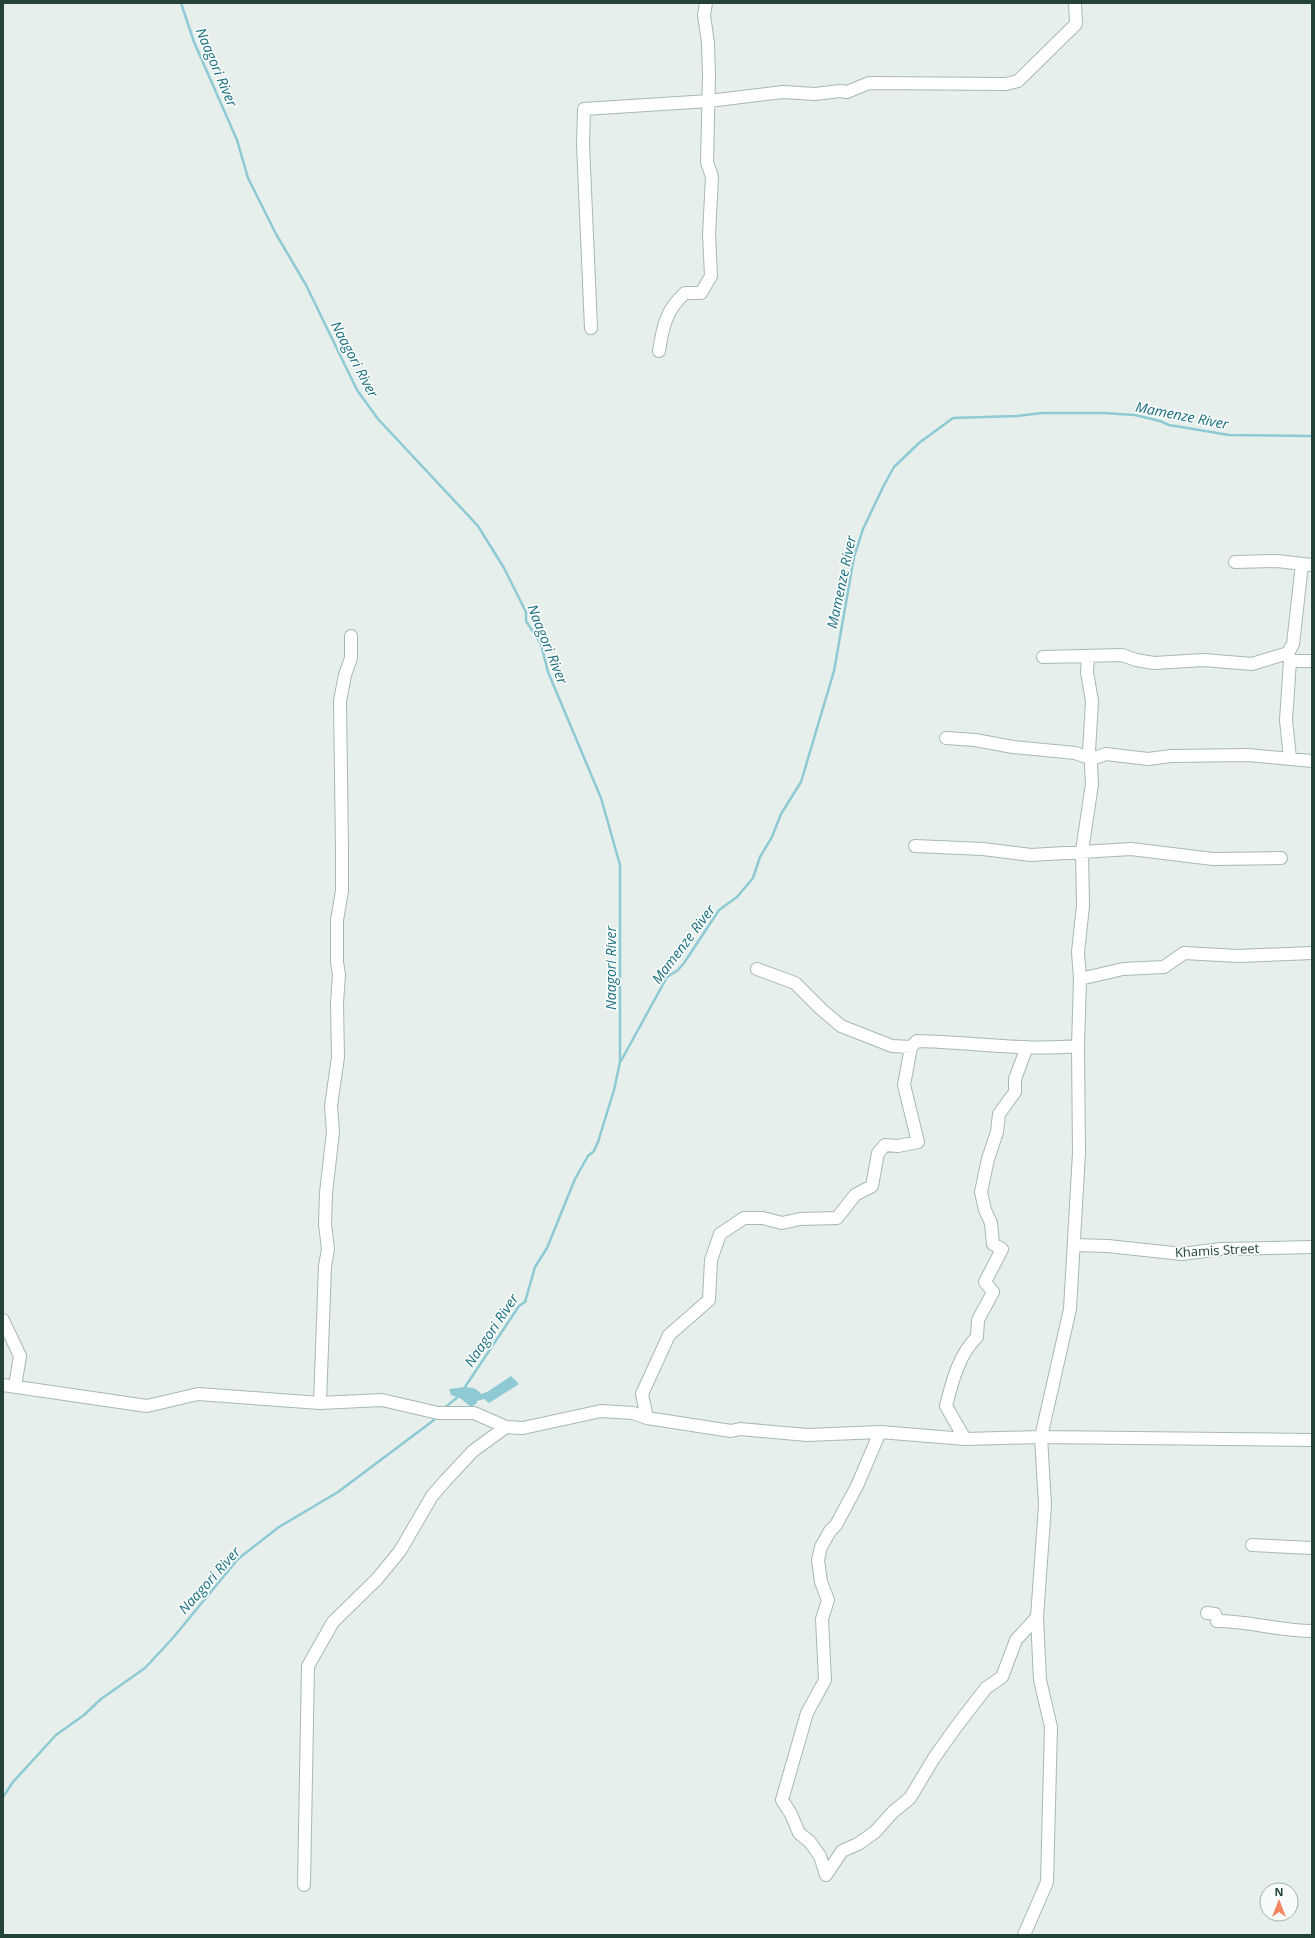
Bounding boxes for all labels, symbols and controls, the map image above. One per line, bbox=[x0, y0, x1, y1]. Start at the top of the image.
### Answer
water label: Naagori River bbox=[192, 25, 242, 110]
water label: Naagori River bbox=[327, 317, 383, 401]
water label: Mamenze River bbox=[1134, 397, 1231, 433]
water label: Mamenze River bbox=[822, 534, 860, 630]
water label: Naagori River bbox=[523, 601, 573, 687]
water label: Mamenze River bbox=[647, 900, 719, 987]
water label: Naagori River bbox=[601, 926, 620, 1010]
street label: Khamis Street bbox=[1174, 1239, 1260, 1261]
water label: Naagori River bbox=[460, 1289, 523, 1370]
water label: Naagori River bbox=[174, 1542, 244, 1618]
north arrow bbox=[1259, 1882, 1299, 1922]
text: N bbox=[1275, 1884, 1283, 1899]

